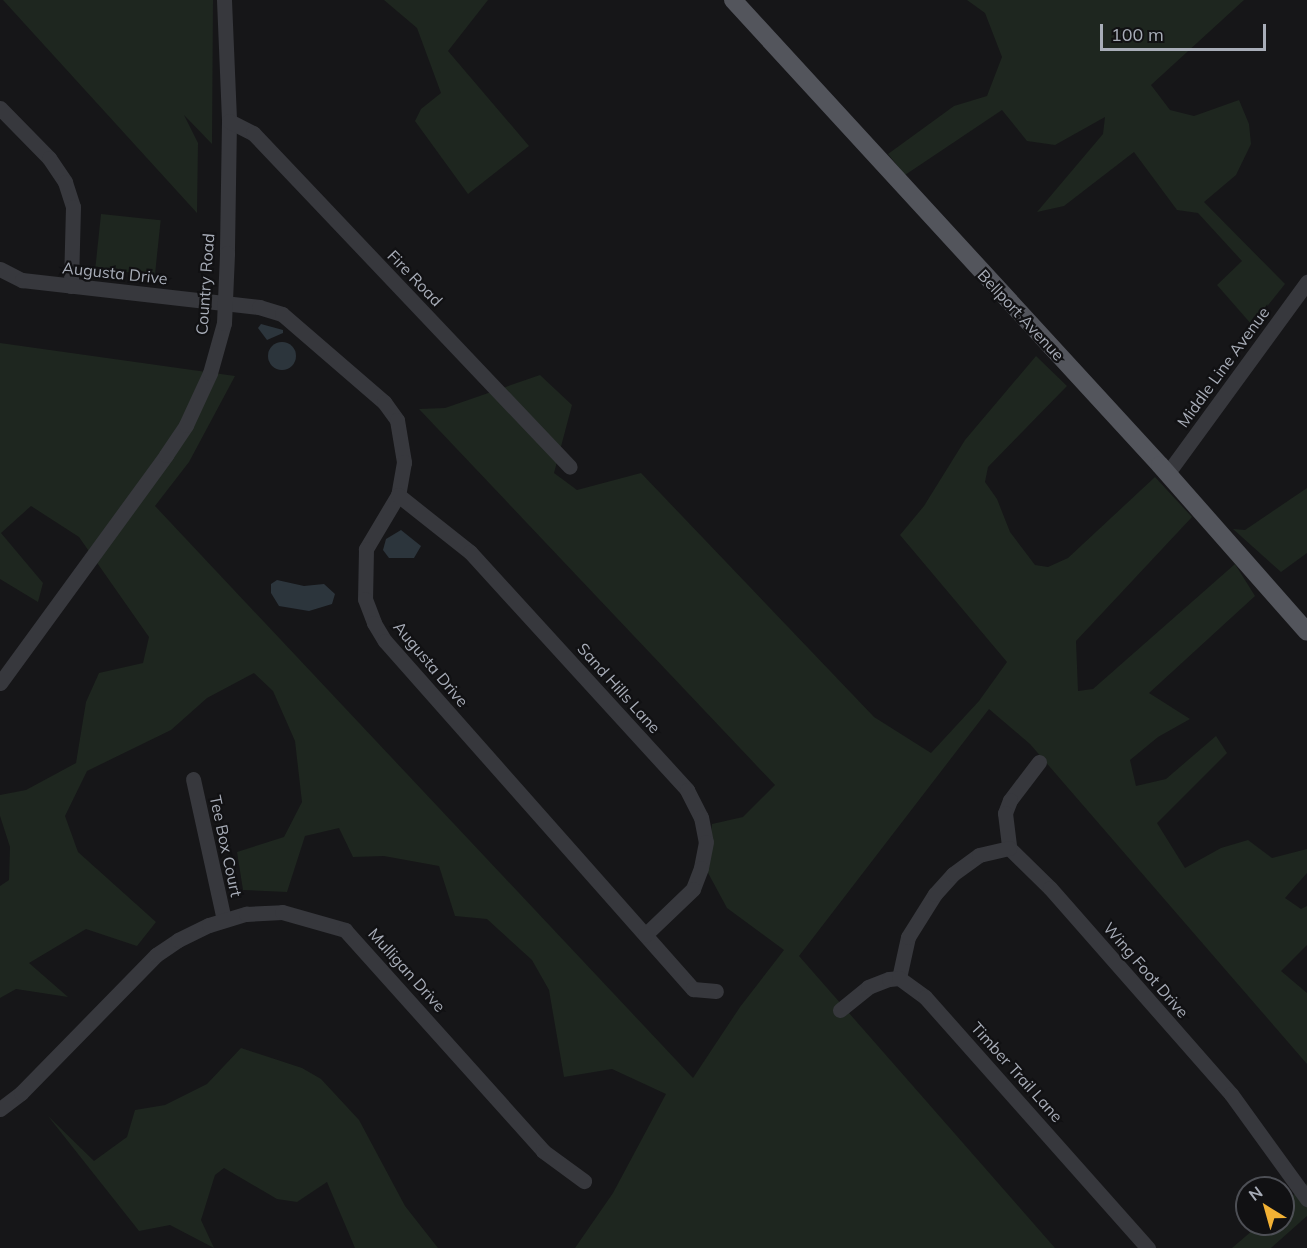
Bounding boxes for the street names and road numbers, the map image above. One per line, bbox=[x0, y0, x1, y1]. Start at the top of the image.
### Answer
street label: Country Road bbox=[192, 232, 218, 336]
street label: Fire Road bbox=[384, 246, 446, 310]
street label: Augusta Drive bbox=[61, 258, 169, 288]
street label: Bellport Avenue bbox=[974, 265, 1068, 365]
street label: Middle Line Avenue bbox=[1173, 303, 1273, 431]
street label: Augusta Drive bbox=[390, 617, 472, 711]
street label: Sand Hills Lane bbox=[573, 639, 665, 737]
street label: Tee Box Court bbox=[206, 794, 246, 898]
street label: Wing Foot Drive bbox=[1099, 918, 1193, 1022]
street label: Mulligan Drive bbox=[364, 924, 450, 1016]
street label: Timber Trail Lane bbox=[967, 1018, 1067, 1126]

